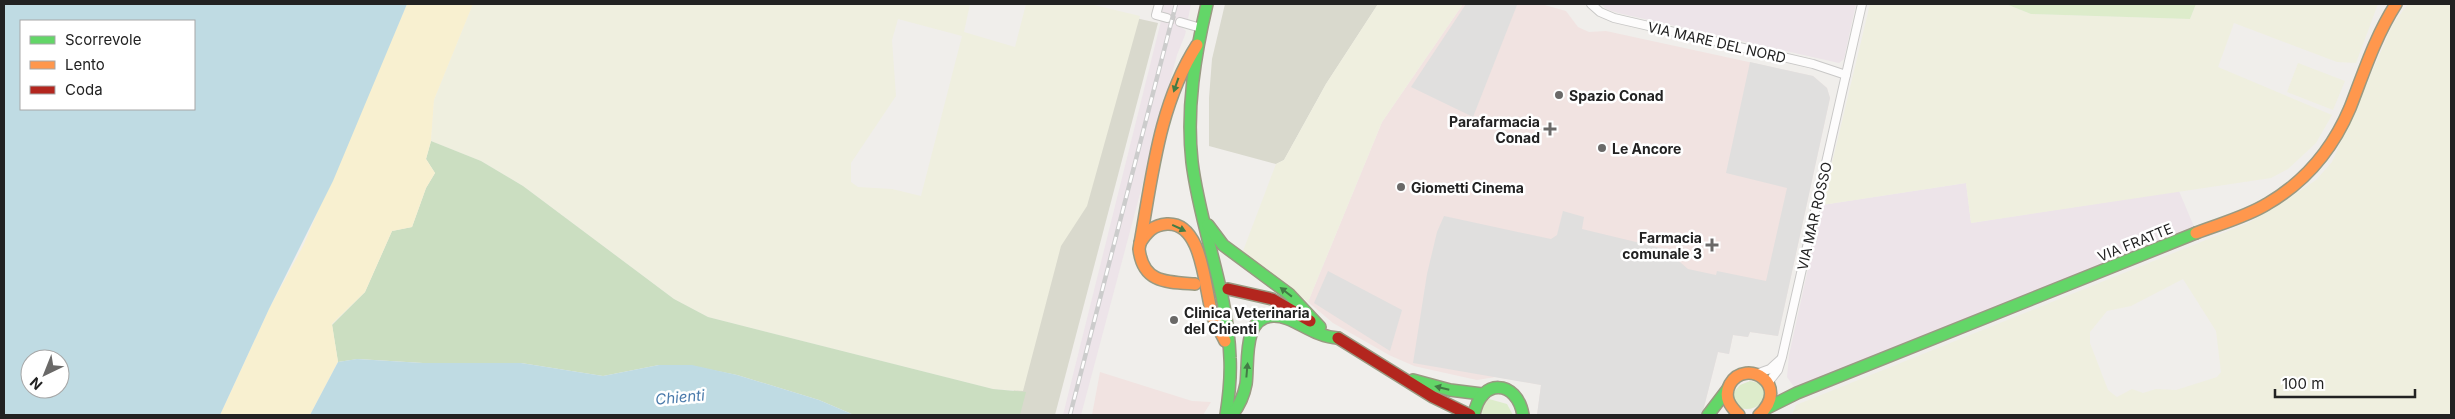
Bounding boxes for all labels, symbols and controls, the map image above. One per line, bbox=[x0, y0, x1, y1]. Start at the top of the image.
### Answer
street label: VIA MARE DEL NORD bbox=[1646, 18, 1788, 66]
legend bbox=[20, 20, 195, 110]
text: Scorrevole bbox=[65, 30, 141, 49]
text: Lento bbox=[65, 55, 105, 74]
one-way arrow bbox=[1172, 78, 1179, 93]
text: Coda bbox=[65, 80, 103, 99]
place label: Spazio Conad bbox=[1569, 87, 1664, 104]
marker: Spazio Conad bbox=[1553, 89, 1565, 101]
place label: Parafarmacia Conad bbox=[1449, 113, 1540, 146]
marker: Parafarmacia Conad bbox=[1544, 123, 1556, 135]
place label: Le Ancore bbox=[1612, 140, 1681, 157]
marker: Le Ancore bbox=[1596, 142, 1608, 154]
street label: VIA MAR ROSSO bbox=[1793, 160, 1835, 272]
place label: Giometti Cinema bbox=[1411, 179, 1524, 196]
marker: Giometti Cinema bbox=[1395, 181, 1407, 193]
street label: VIA FRATTE bbox=[2095, 219, 2175, 265]
one-way arrow bbox=[1172, 224, 1186, 232]
place label: Farmacia comunale 3 bbox=[1622, 229, 1702, 262]
marker: Farmacia comunale 3 bbox=[1706, 239, 1718, 251]
one-way arrow bbox=[1280, 286, 1293, 297]
place label: Clinica Veterinaria del Chienti bbox=[1184, 304, 1310, 337]
marker: Clinica Veterinaria del Chienti bbox=[1168, 314, 1180, 326]
north arrow bbox=[20, 349, 70, 399]
one-way arrow bbox=[1243, 361, 1251, 377]
scale bar bbox=[2275, 366, 2415, 398]
text: N bbox=[26, 374, 45, 394]
text: 100 m bbox=[2282, 374, 2324, 393]
one-way arrow bbox=[1435, 384, 1450, 392]
water label: Chienti bbox=[655, 385, 706, 409]

